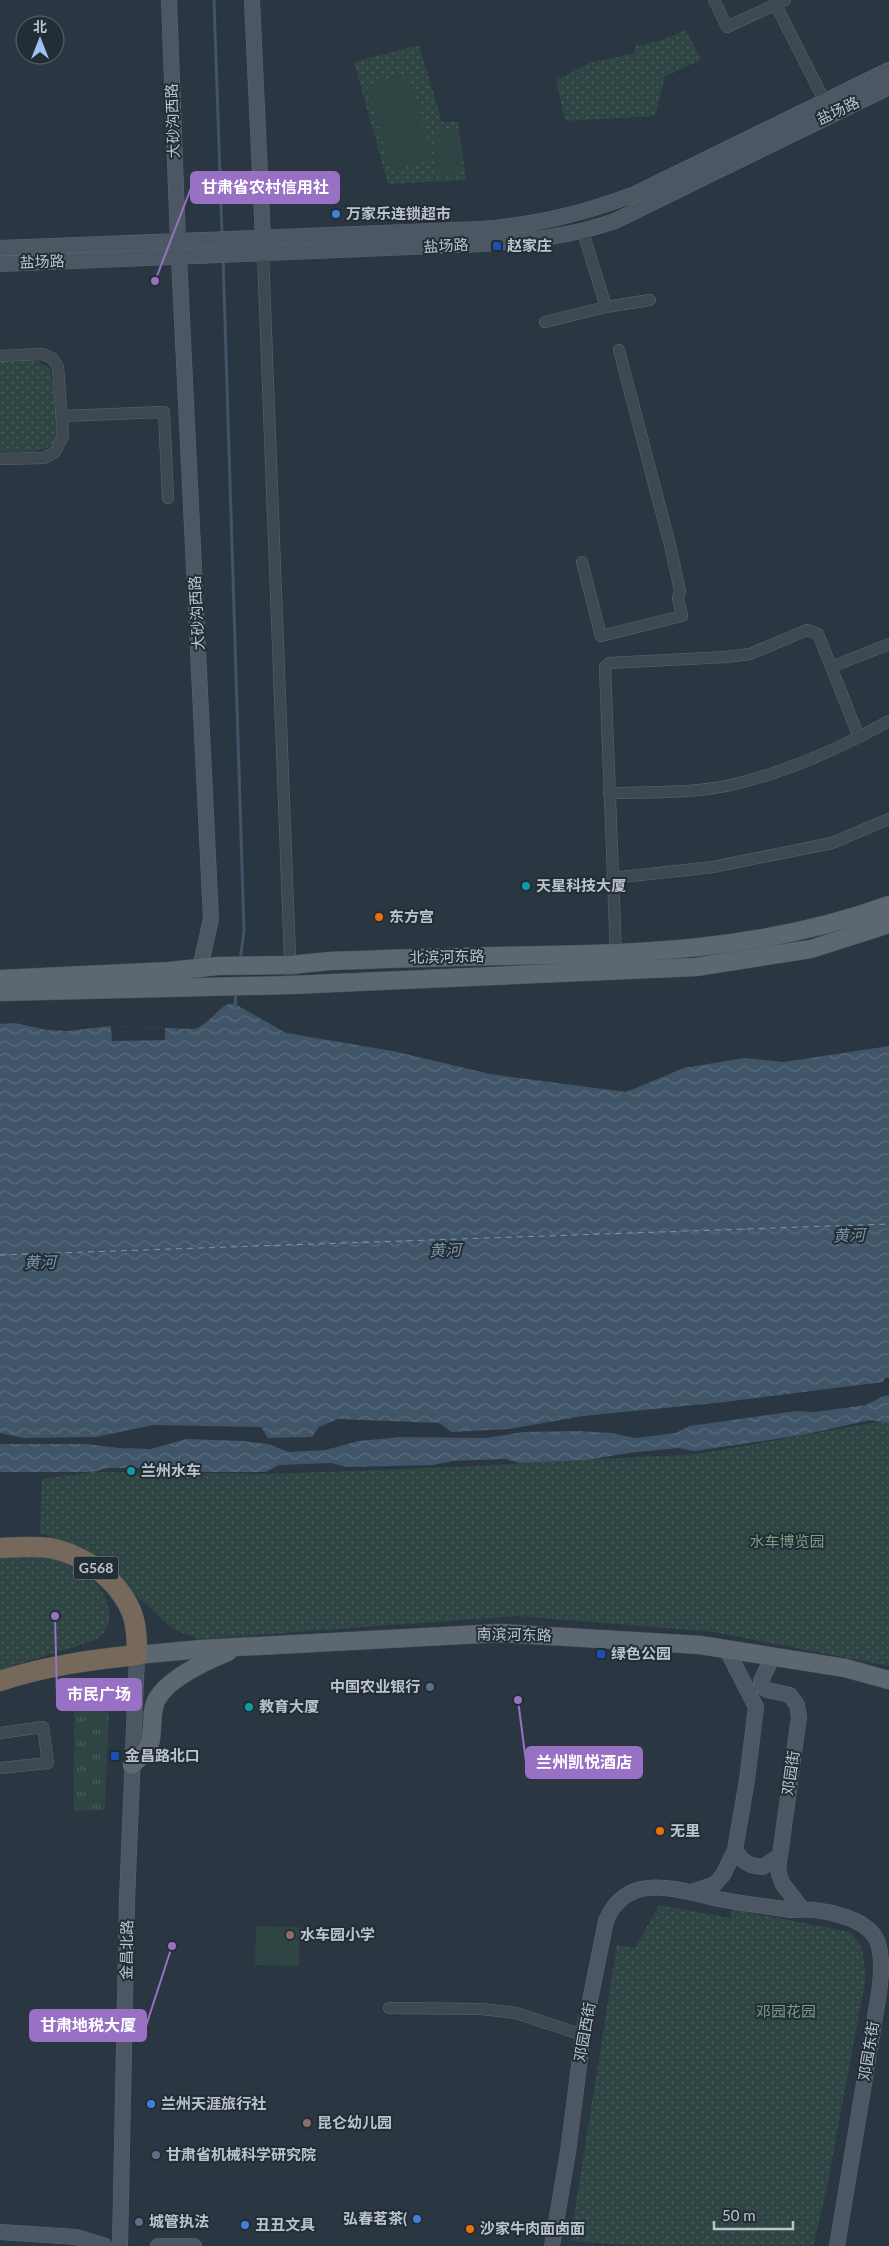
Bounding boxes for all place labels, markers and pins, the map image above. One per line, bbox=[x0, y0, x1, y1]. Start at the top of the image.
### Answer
callout: 甘肃省农村信用社 bbox=[191, 172, 339, 203]
place label: 万家乐连锁超市 bbox=[346, 204, 451, 222]
marker: 万家乐连锁超市 bbox=[330, 208, 342, 220]
place label: 赵家庄 bbox=[507, 236, 552, 254]
marker: 赵家庄 bbox=[491, 240, 503, 252]
place label: 天星科技大厦 bbox=[536, 876, 626, 894]
marker: 天星科技大厦 bbox=[520, 880, 532, 892]
place label: 东方宫 bbox=[389, 907, 434, 925]
marker: 东方宫 bbox=[373, 911, 385, 923]
place label: 兰州水车 bbox=[141, 1461, 201, 1479]
marker: 兰州水车 bbox=[125, 1465, 137, 1477]
place label: 绿色公园 bbox=[611, 1644, 671, 1662]
marker: 绿色公园 bbox=[595, 1648, 607, 1660]
place label: 中国农业银行 bbox=[330, 1677, 420, 1695]
callout: 市民广场 bbox=[57, 1679, 141, 1710]
marker: 中国农业银行 bbox=[424, 1681, 436, 1693]
place label: 教育大厦 bbox=[259, 1697, 319, 1715]
marker: 教育大厦 bbox=[243, 1701, 255, 1713]
place label: 金昌路北口 bbox=[125, 1746, 200, 1764]
callout: 兰州凯悦酒店 bbox=[526, 1747, 642, 1778]
marker: 金昌路北口 bbox=[109, 1750, 121, 1762]
place label: 无里 bbox=[670, 1821, 700, 1839]
marker: 无里 bbox=[654, 1825, 666, 1837]
place label: 水车园小学 bbox=[300, 1925, 375, 1943]
marker: 水车园小学 bbox=[284, 1929, 296, 1941]
callout: 甘肃地税大厦 bbox=[30, 2010, 146, 2041]
place label: 兰州天涯旅行社 bbox=[161, 2094, 266, 2112]
marker: 兰州天涯旅行社 bbox=[145, 2098, 157, 2110]
place label: 昆仑幼儿园 bbox=[317, 2113, 392, 2131]
marker: 昆仑幼儿园 bbox=[301, 2117, 313, 2129]
place label: 甘肃省机械科学研究院 bbox=[166, 2145, 316, 2163]
marker: 甘肃省机械科学研究院 bbox=[150, 2149, 162, 2161]
place label: 弘春茗茶( bbox=[343, 2209, 407, 2227]
place label: 城管执法 bbox=[149, 2212, 209, 2230]
marker: 弘春茗茶( bbox=[411, 2213, 423, 2225]
place label: 丑丑文具 bbox=[255, 2215, 315, 2233]
marker: 城管执法 bbox=[133, 2216, 145, 2228]
marker: 丑丑文具 bbox=[239, 2219, 251, 2231]
place label: 沙家牛肉面卤面 bbox=[480, 2219, 585, 2237]
marker: 沙家牛肉面卤面 bbox=[464, 2223, 476, 2235]

